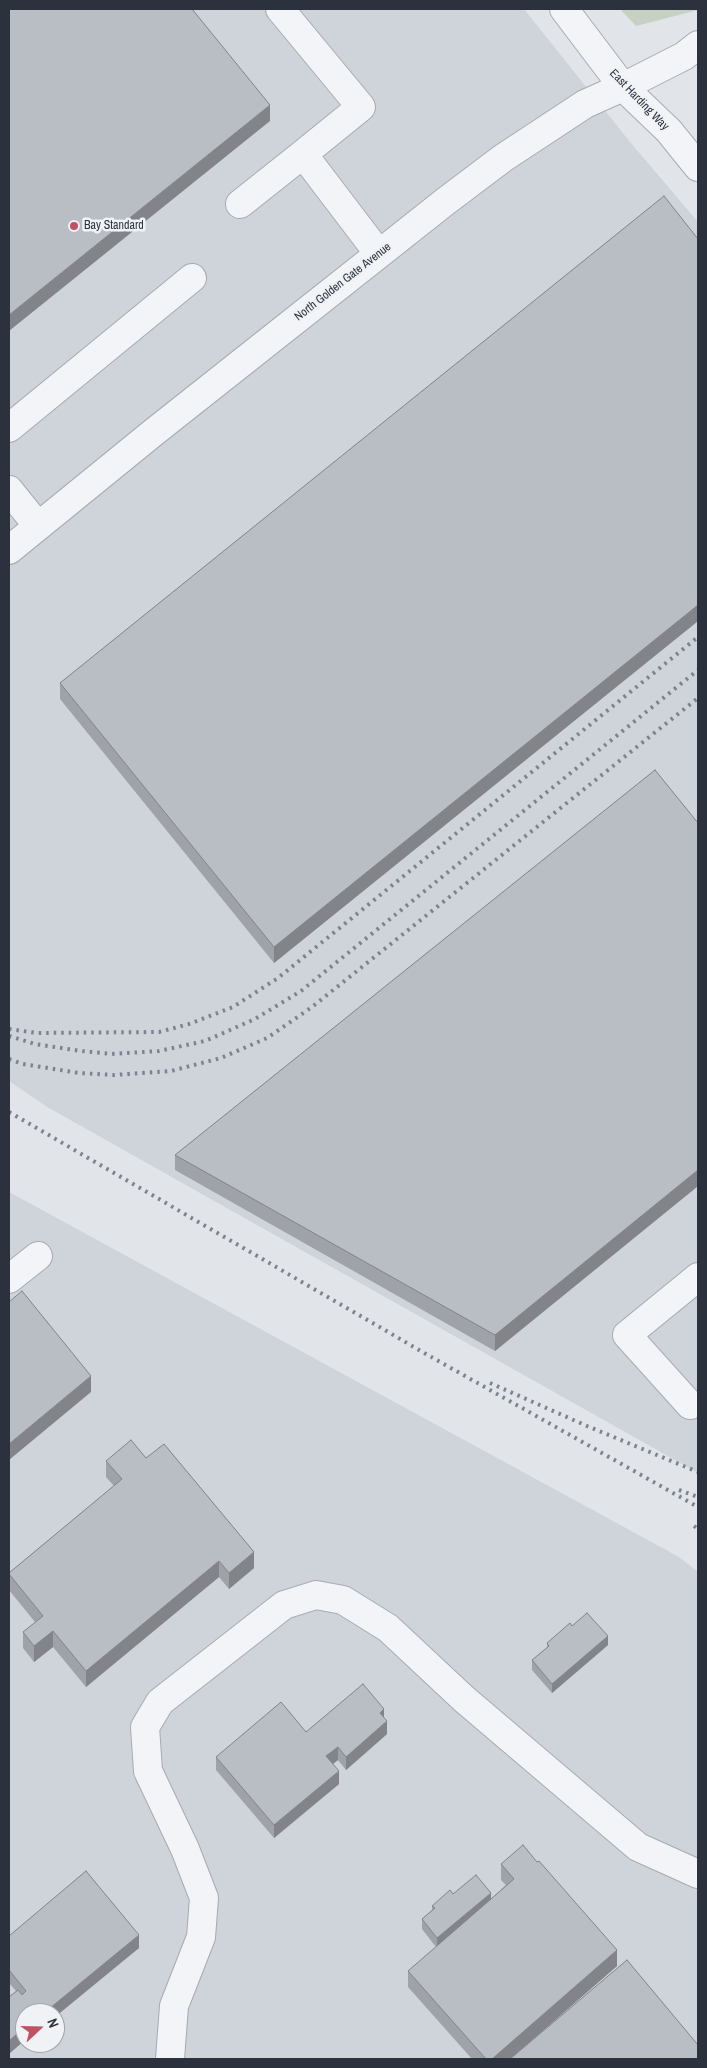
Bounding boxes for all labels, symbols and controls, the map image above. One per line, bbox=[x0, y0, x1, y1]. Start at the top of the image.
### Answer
street label: East Harding Way bbox=[606, 66, 672, 134]
place label: Bay Standard bbox=[84, 219, 144, 233]
marker: Bay Standard bbox=[68, 220, 80, 232]
street label: North Golden Gate Avenue bbox=[292, 240, 394, 324]
north arrow bbox=[15, 2003, 65, 2053]
text: N bbox=[43, 2016, 63, 2030]

